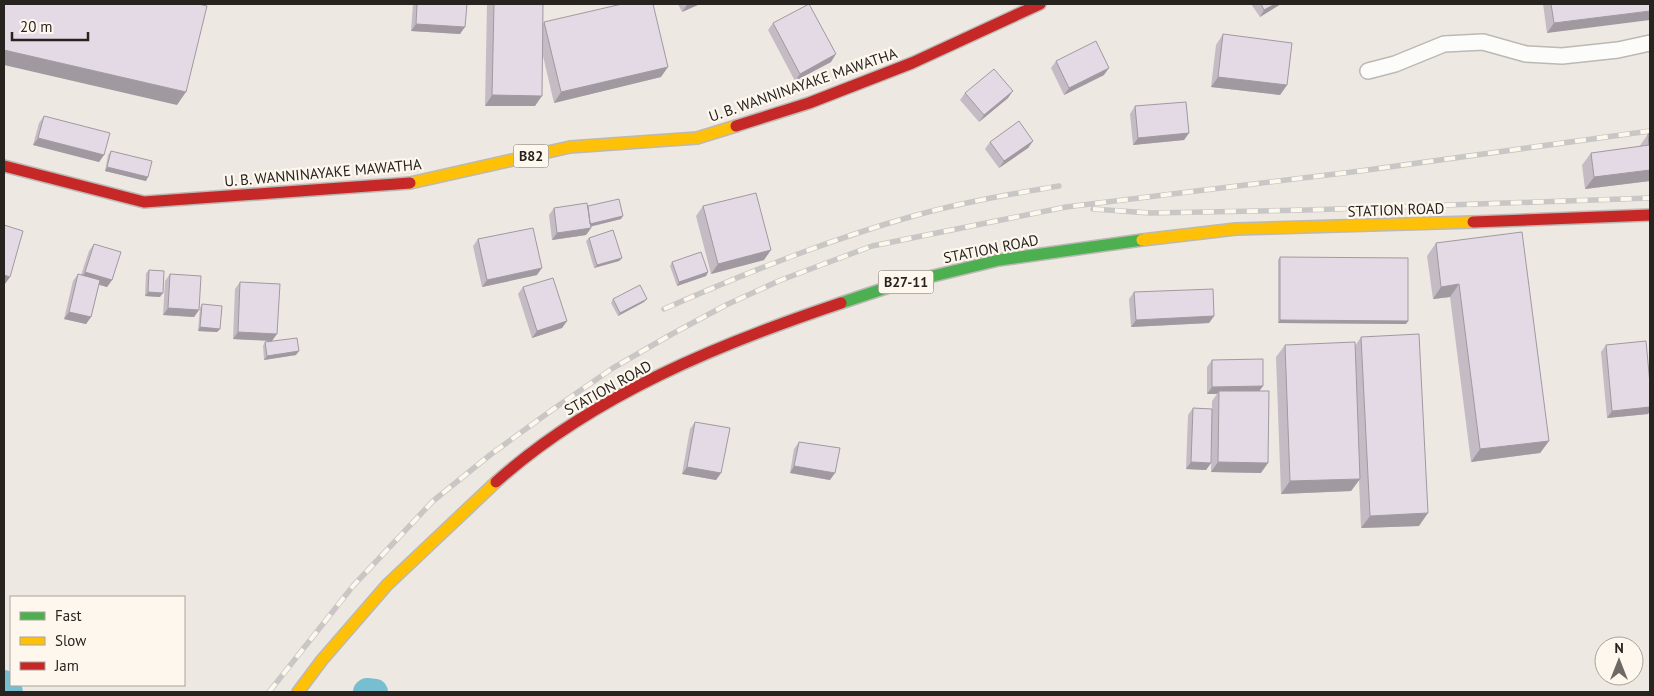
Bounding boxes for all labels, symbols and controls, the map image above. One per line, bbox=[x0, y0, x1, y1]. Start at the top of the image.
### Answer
scale bar bbox=[12, 10, 89, 42]
text: 20 m bbox=[20, 17, 53, 36]
street label: U. B. WANNINAYAKE MAWATHA bbox=[706, 43, 900, 126]
road number: B82 bbox=[514, 144, 548, 168]
street label: U. B. WANNINAYAKE MAWATHA bbox=[223, 154, 423, 191]
street label: STATION ROAD bbox=[1347, 198, 1445, 221]
street label: STATION ROAD bbox=[942, 230, 1040, 267]
road number: B27-11 bbox=[878, 270, 934, 294]
street label: STATION ROAD bbox=[561, 356, 655, 419]
legend bbox=[10, 596, 185, 686]
text: Fast bbox=[55, 606, 82, 625]
text: Slow bbox=[55, 631, 86, 650]
north arrow bbox=[1594, 636, 1644, 686]
text: N bbox=[1614, 639, 1624, 657]
text: Jam bbox=[54, 656, 79, 675]

